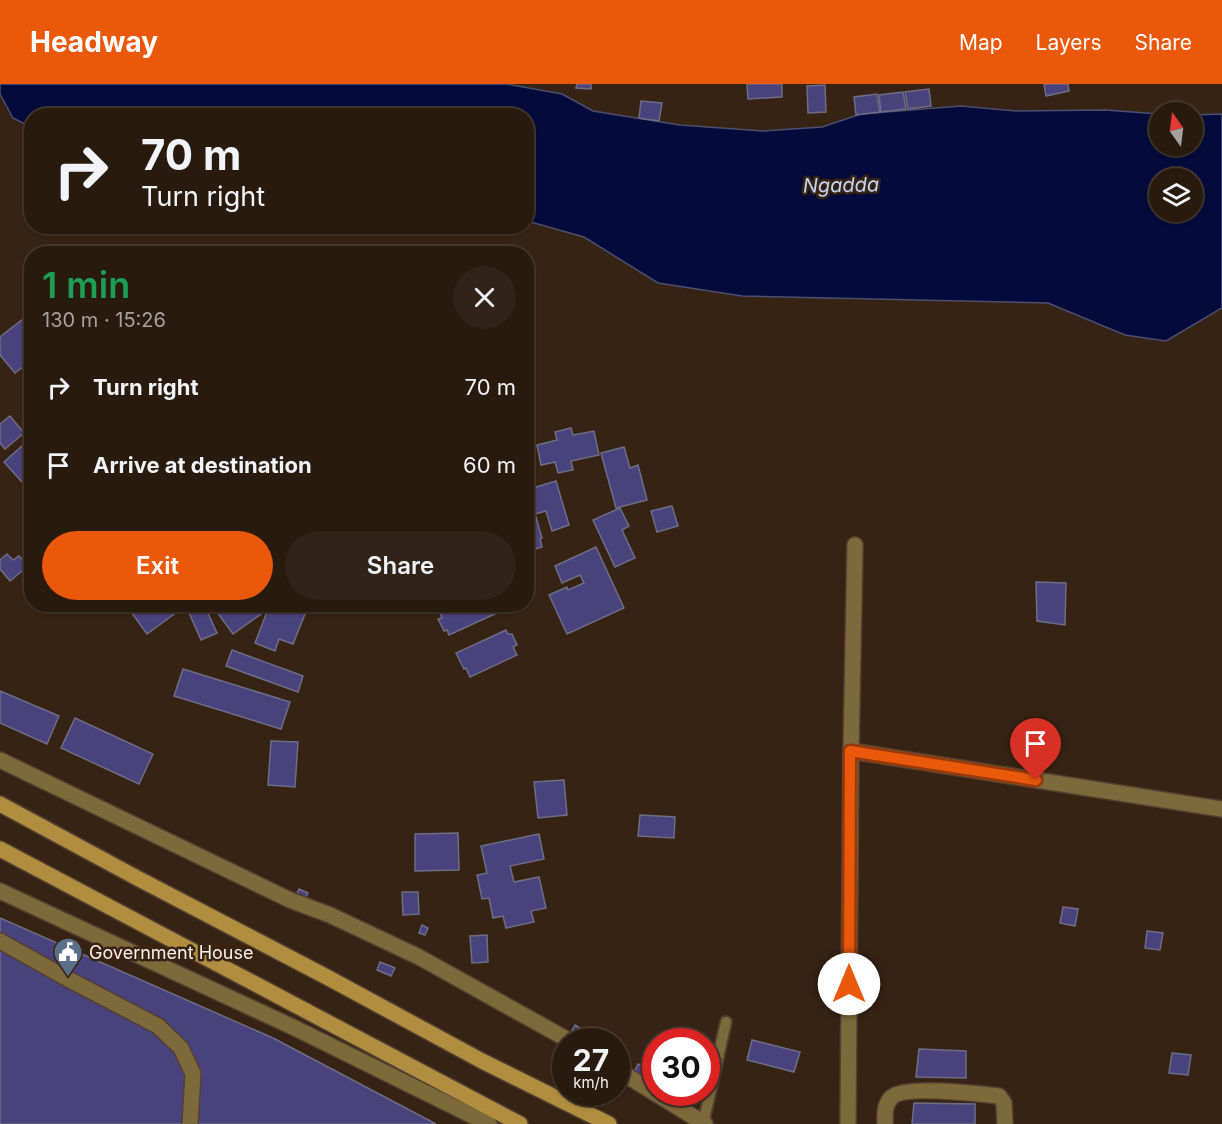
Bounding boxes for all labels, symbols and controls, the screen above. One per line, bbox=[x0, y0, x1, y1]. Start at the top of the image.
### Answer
text: Headway bbox=[30, 25, 158, 59]
text: Map bbox=[959, 30, 1003, 55]
text: Layers bbox=[1036, 30, 1102, 55]
text: Share bbox=[1135, 30, 1192, 55]
north arrow bbox=[1149, 102, 1203, 156]
map controls bbox=[1149, 102, 1203, 222]
text: 70 m bbox=[141, 129, 241, 180]
icon: right bbox=[42, 132, 120, 210]
button: layers bbox=[1149, 168, 1203, 222]
water label: Ngadda bbox=[803, 172, 879, 198]
text: Turn right bbox=[141, 180, 265, 213]
text: 1 min bbox=[42, 263, 130, 307]
button: close bbox=[453, 266, 516, 329]
text: 130 m · 15:26 bbox=[42, 308, 166, 332]
icon: right bbox=[42, 371, 75, 404]
text: Turn right bbox=[93, 374, 199, 400]
text: 70 m bbox=[465, 374, 516, 400]
icon: arrive bbox=[42, 449, 75, 482]
text: Arrive at destination bbox=[93, 452, 312, 478]
text: 60 m bbox=[463, 452, 516, 478]
button: Exit bbox=[42, 531, 273, 600]
button: Share bbox=[285, 531, 516, 600]
pin bbox=[1010, 718, 1061, 780]
icon: arrive bbox=[1019, 727, 1052, 760]
public building icon: Government House bbox=[52, 936, 84, 978]
place label: Government House bbox=[89, 942, 253, 963]
position arrow bbox=[817, 952, 881, 1016]
speed limit sign: 30 bbox=[642, 1028, 720, 1106]
text: 27 bbox=[573, 1042, 609, 1078]
text: km/h bbox=[573, 1073, 609, 1092]

